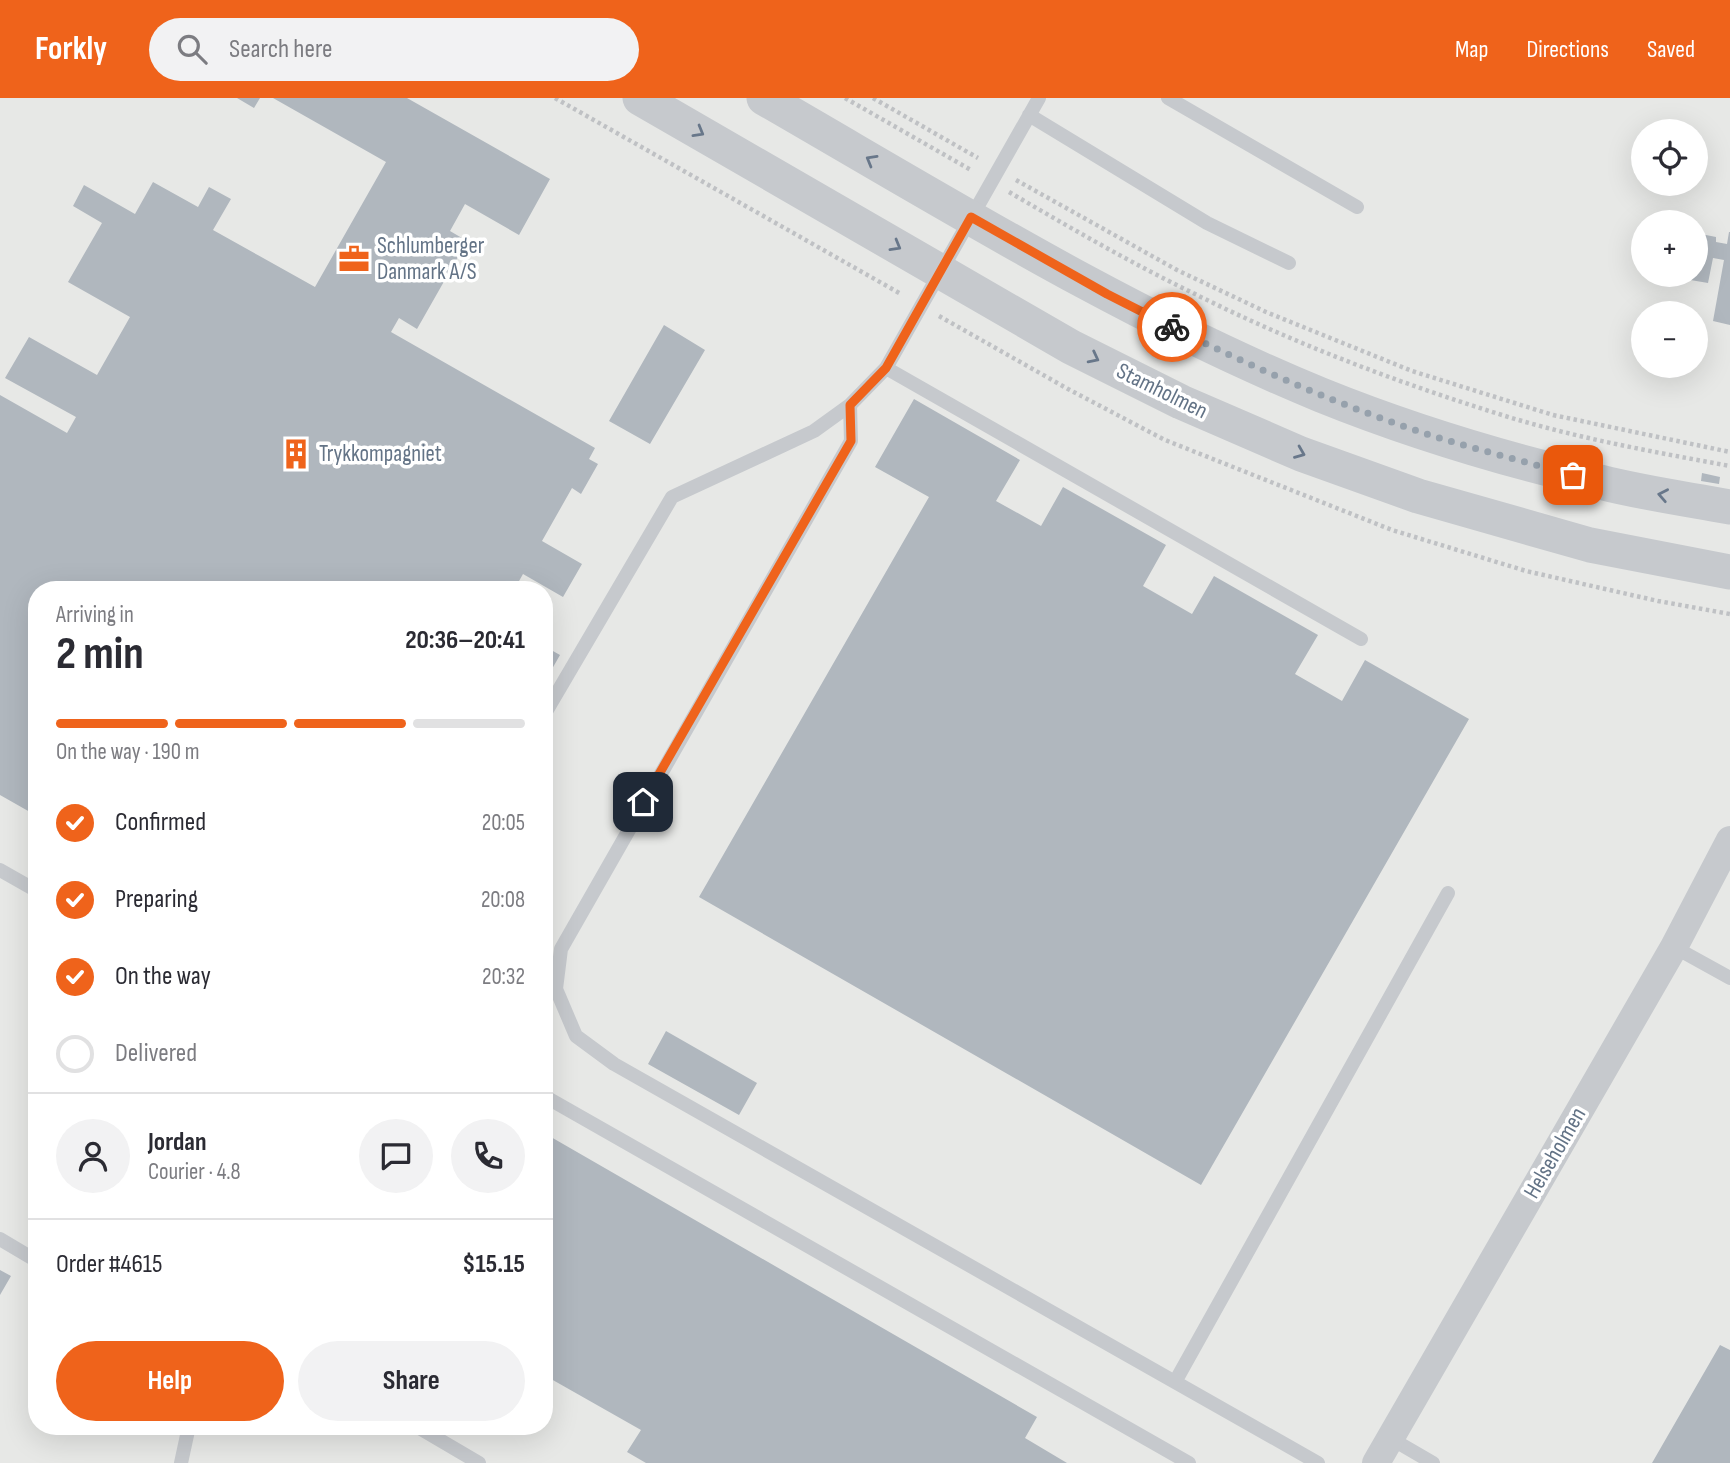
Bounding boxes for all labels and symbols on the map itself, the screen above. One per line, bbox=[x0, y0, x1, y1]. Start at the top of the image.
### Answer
one-way arrow bbox=[692, 124, 704, 137]
one-way arrow bbox=[866, 155, 879, 168]
place label: Schlumberger Danmark A/S bbox=[377, 232, 485, 286]
one-way arrow bbox=[889, 237, 902, 250]
office icon: Schlumberger Danmark A/S bbox=[337, 242, 371, 276]
courier bbox=[1137, 292, 1207, 362]
one-way arrow bbox=[1087, 350, 1099, 364]
street label: Stamholmen bbox=[1112, 357, 1212, 425]
building icon: Trykkompagniet bbox=[279, 437, 313, 471]
place label: Trykkompagniet bbox=[319, 440, 442, 468]
one-way arrow bbox=[1294, 445, 1306, 459]
pin bbox=[1543, 445, 1603, 505]
one-way arrow bbox=[1657, 488, 1669, 503]
pin bbox=[613, 772, 673, 832]
street label: Helseholmen bbox=[1518, 1103, 1592, 1203]

